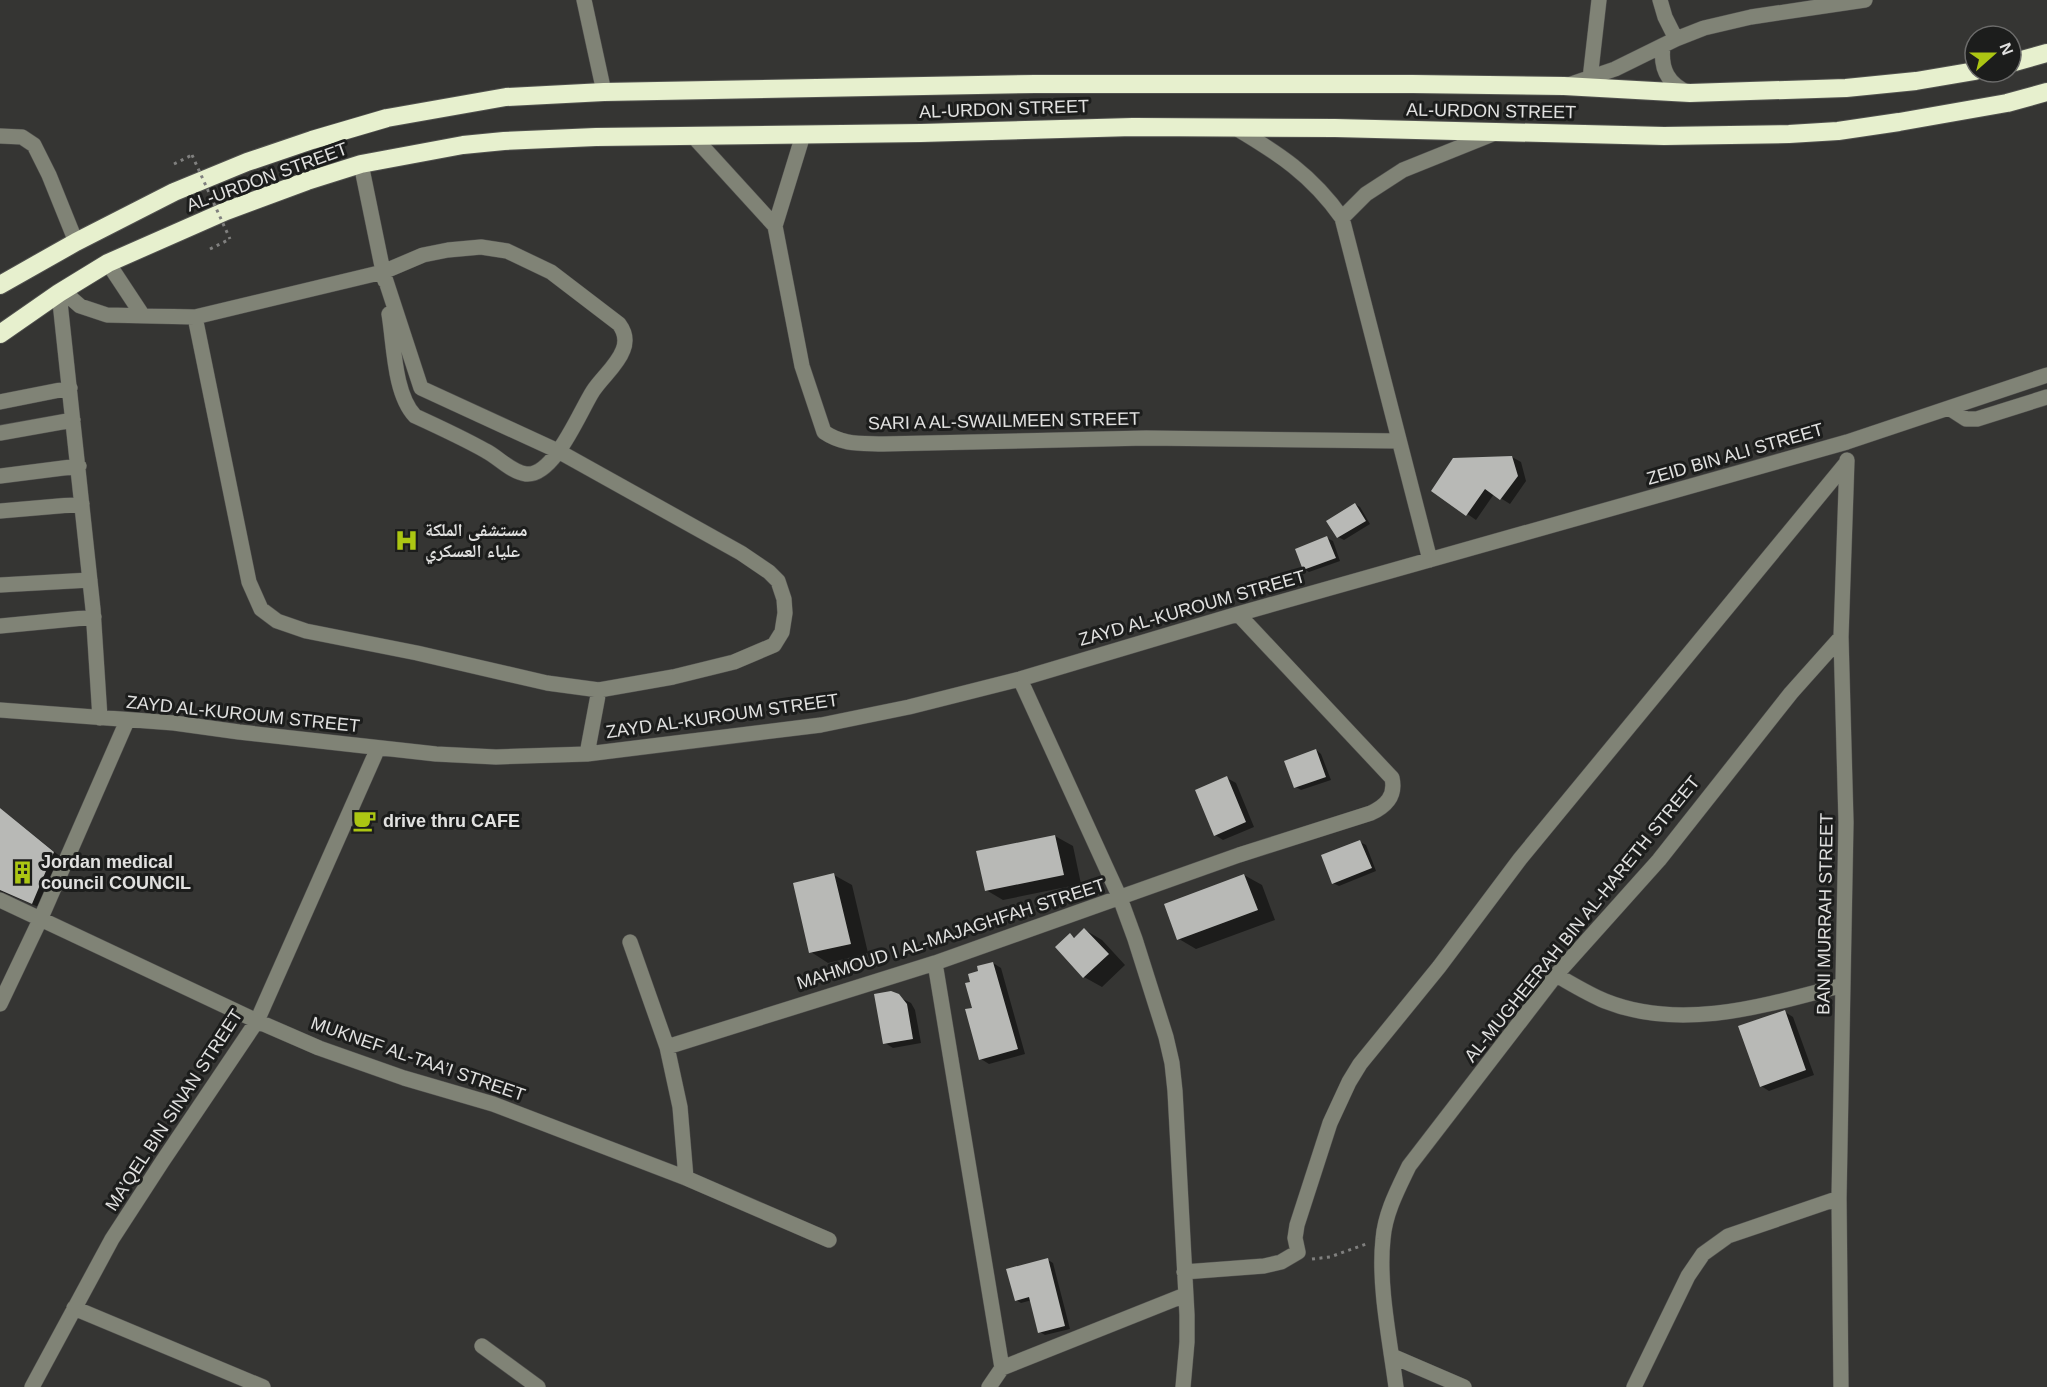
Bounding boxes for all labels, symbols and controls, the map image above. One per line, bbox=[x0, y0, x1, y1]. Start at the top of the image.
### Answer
north arrow bbox=[1963, 24, 2023, 84]
text: N bbox=[1997, 40, 2017, 57]
street label: AL-URDON STREET bbox=[919, 96, 1089, 122]
street label: AL-URDON STREET bbox=[1406, 100, 1576, 122]
street label: AL-URDON STREET bbox=[184, 139, 350, 215]
street label: SARI A AL-SWAILMEEN STREET bbox=[868, 409, 1140, 433]
street label: ZEID BIN ALI STREET bbox=[1644, 419, 1826, 489]
place label: مستشفى الملكة علياء العسكري bbox=[425, 520, 528, 565]
hospital icon: مستشفى الملكة علياء العسكري bbox=[394, 527, 420, 553]
street label: ZAYD AL-KUROUM STREET bbox=[1076, 566, 1308, 650]
street label: ZAYD AL-KUROUM STREET bbox=[604, 690, 840, 742]
street label: ZAYD AL-KUROUM STREET bbox=[125, 692, 361, 736]
street label: AL-MUGHEERAH BIN AL-HARETH STREET bbox=[1460, 772, 1704, 1066]
cafe icon: drive thru CAFE bbox=[352, 808, 378, 834]
place label: drive thru CAFE bbox=[383, 811, 520, 831]
street label: BANI MURRAH STREET bbox=[1813, 813, 1837, 1015]
place label: Jordan medical council COUNCIL bbox=[41, 852, 191, 893]
building icon: Jordan medical council COUNCIL bbox=[10, 859, 36, 885]
street label: MAHMOUD I AL-MAJAGHFAH STREET bbox=[794, 875, 1108, 993]
street label: MA’QEL BIN SINAN STREET bbox=[101, 1006, 247, 1214]
street label: MUKNEF AL-TAA’I STREET bbox=[308, 1013, 528, 1105]

